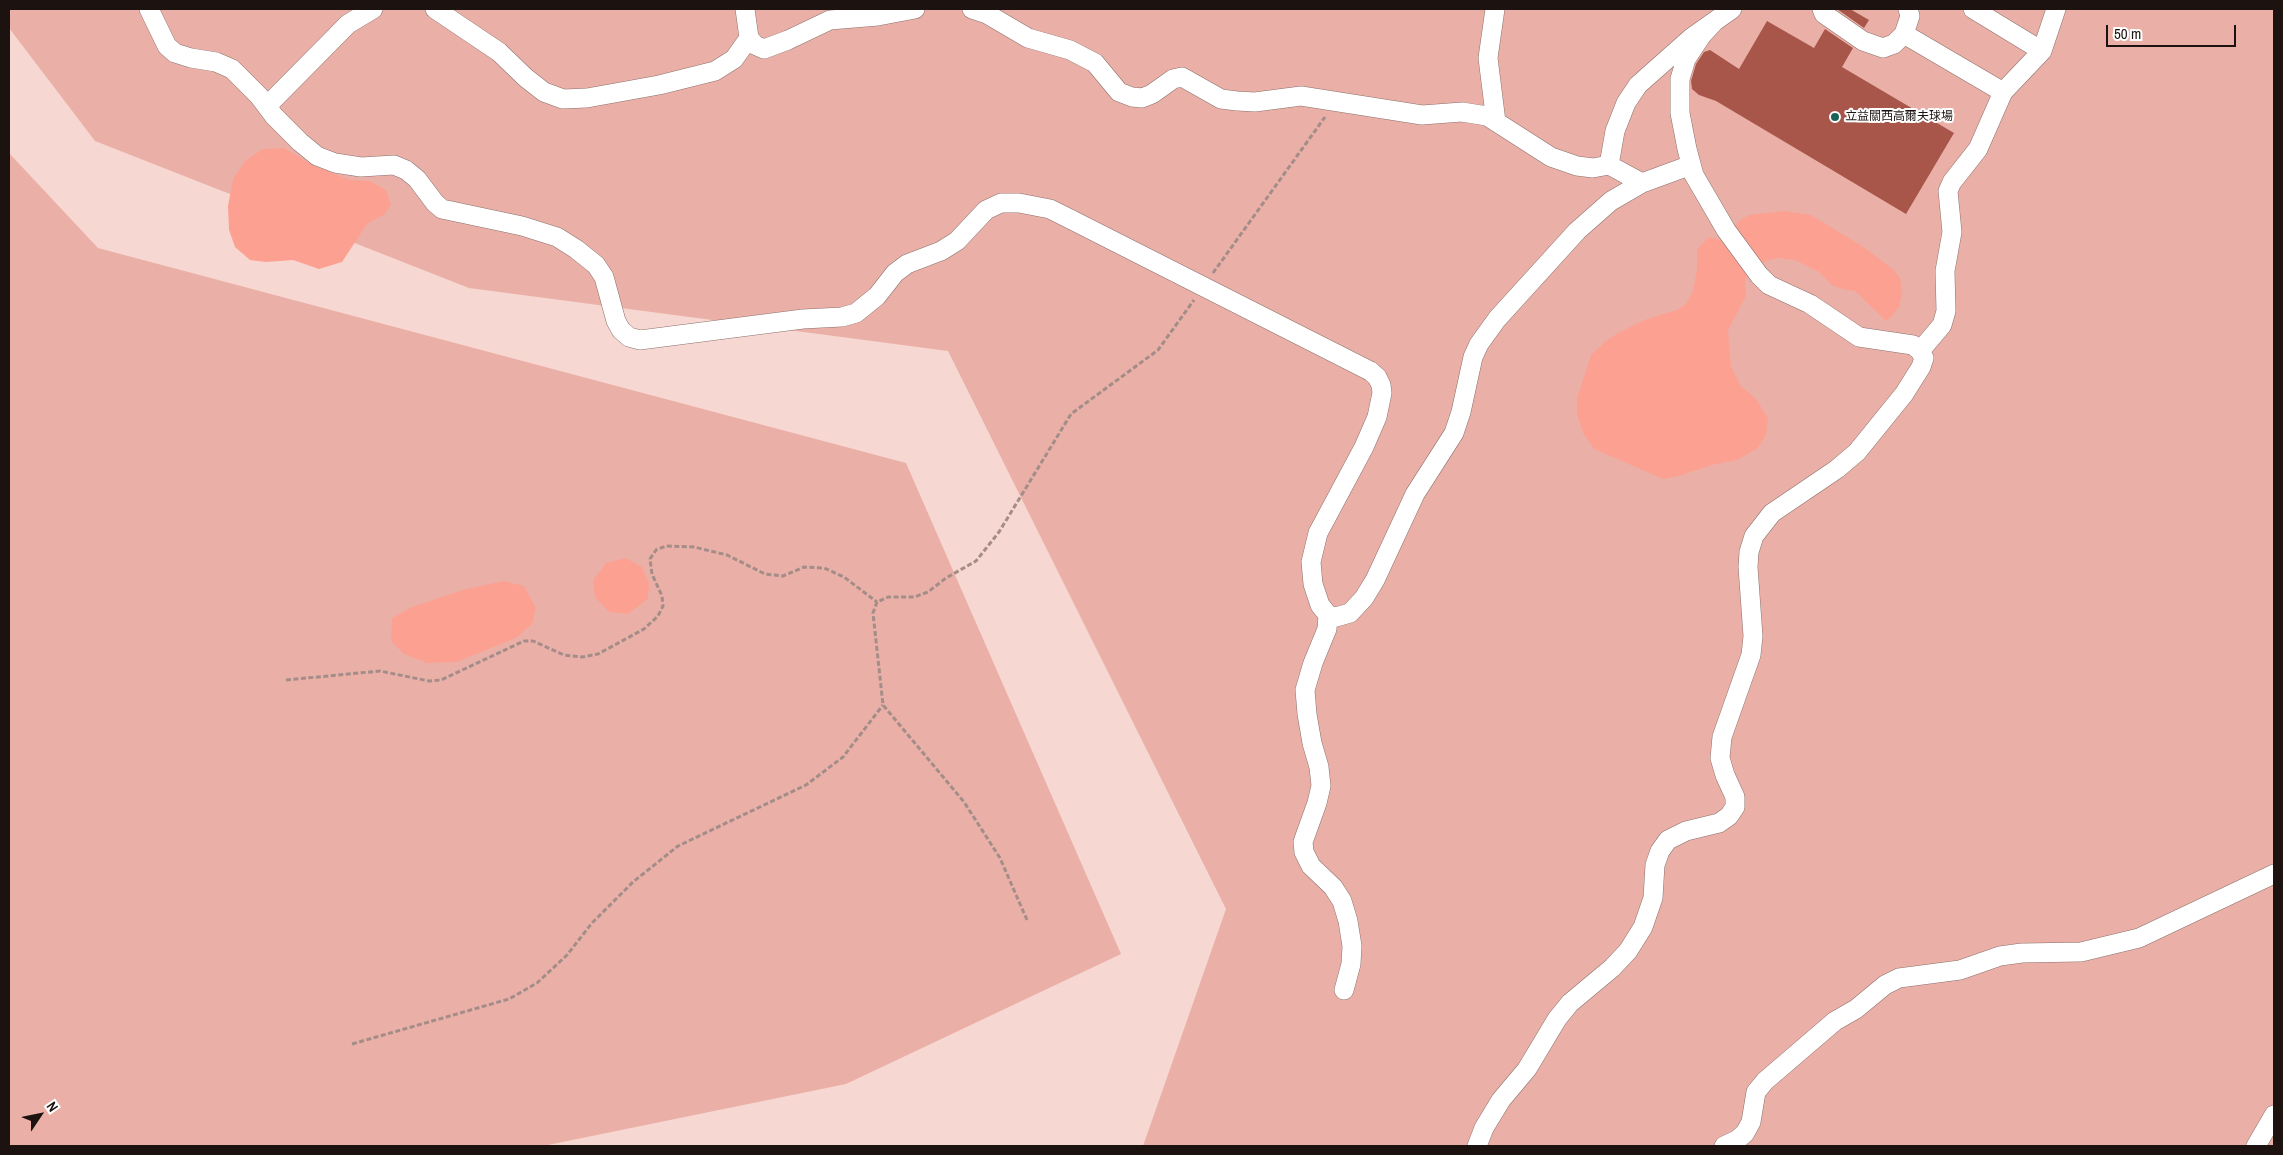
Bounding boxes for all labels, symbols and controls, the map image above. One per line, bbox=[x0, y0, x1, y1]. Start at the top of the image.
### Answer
scale bar bbox=[2108, 15, 2238, 47]
text: 50 m bbox=[2114, 23, 2141, 44]
place label: 立益關西高爾夫球場 bbox=[1845, 110, 1953, 124]
marker: 立益關西高爾夫球場 bbox=[1829, 111, 1841, 123]
north arrow bbox=[15, 1090, 65, 1140]
text: N bbox=[43, 1098, 62, 1115]

